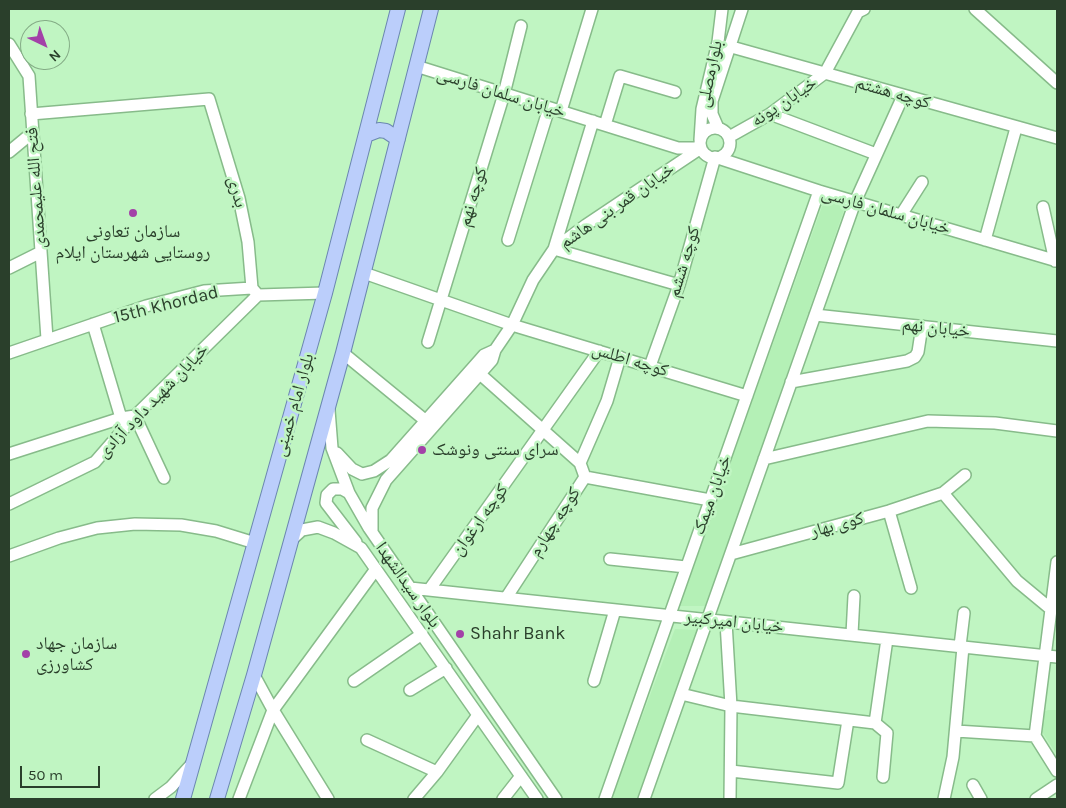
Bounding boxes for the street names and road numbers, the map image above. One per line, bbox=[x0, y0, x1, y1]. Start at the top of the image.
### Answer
street label: بلوارمصلی bbox=[692, 38, 728, 110]
street label: خیابان سلمان فارسی bbox=[434, 63, 568, 123]
street label: خیابان پونه bbox=[747, 72, 821, 132]
street label: کوچه هشتم bbox=[853, 72, 933, 114]
street label: فتح الله علیمحمدی bbox=[21, 127, 51, 249]
street label: خیابان قمر بنی هاشم bbox=[555, 158, 679, 254]
street label: کوچه نهم bbox=[454, 165, 492, 229]
street label: بدری bbox=[223, 174, 251, 210]
street label: خیابان سلمان فارسی bbox=[819, 182, 953, 240]
street label: کوچه ششم bbox=[663, 224, 705, 300]
street label: 15th Khordad bbox=[111, 282, 221, 328]
street label: خیابان نهم bbox=[901, 314, 971, 342]
street label: کوچه اطلس bbox=[589, 338, 671, 382]
street label: خیابان شهید داود آزادی bbox=[93, 339, 213, 463]
street label: بلوار امام خمینی bbox=[269, 351, 319, 459]
street label: خیابان میمک bbox=[688, 452, 736, 538]
street label: کوچه ارغوان bbox=[447, 480, 513, 560]
street label: کوچه چهارم bbox=[525, 483, 585, 561]
street label: کوی بهار bbox=[808, 508, 866, 542]
street label: بلوار سیدالشهدا bbox=[371, 538, 445, 632]
street label: خیابان امیرکبیر bbox=[683, 606, 785, 638]

